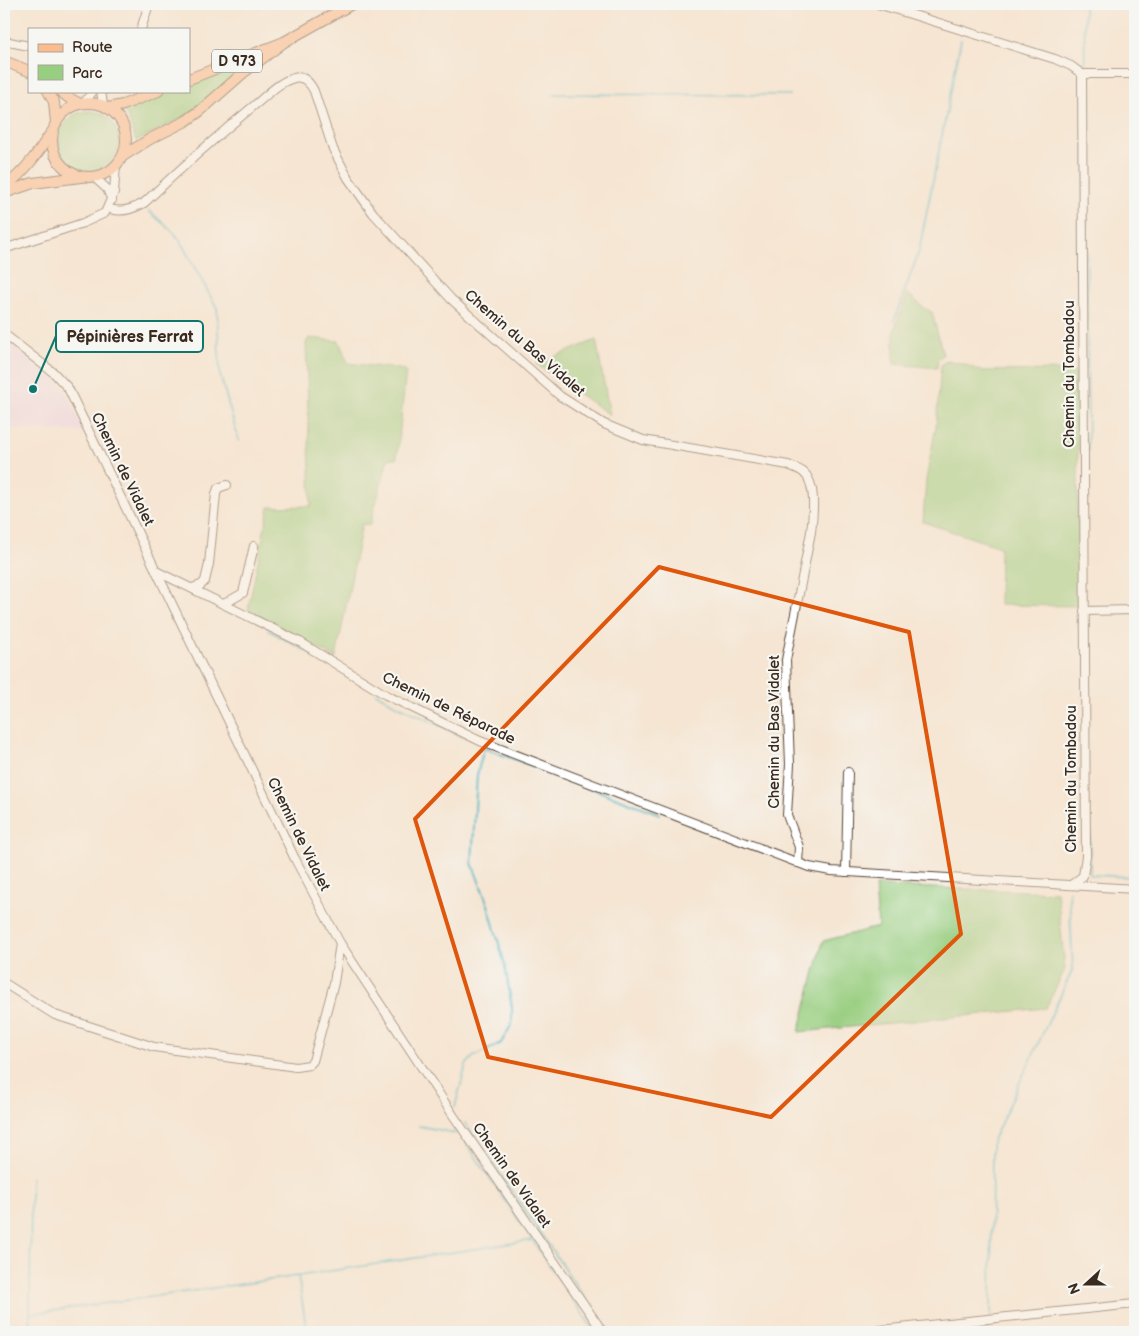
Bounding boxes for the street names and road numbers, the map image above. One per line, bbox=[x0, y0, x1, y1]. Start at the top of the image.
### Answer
road number: D 973 bbox=[212, 49, 262, 72]
street label: Chemin du Bas Vidalet bbox=[460, 286, 589, 401]
street label: Chemin du Tombadou bbox=[1060, 300, 1079, 448]
street label: Chemin de Vidalet bbox=[87, 409, 158, 529]
street label: Chemin du Bas Vidalet bbox=[765, 655, 784, 809]
street label: Chemin de Réparade bbox=[379, 668, 519, 749]
street label: Chemin du Tombadou bbox=[1062, 705, 1081, 853]
street label: Chemin de Vidalet bbox=[263, 774, 334, 894]
street label: Chemin de Vidalet bbox=[468, 1119, 555, 1232]

